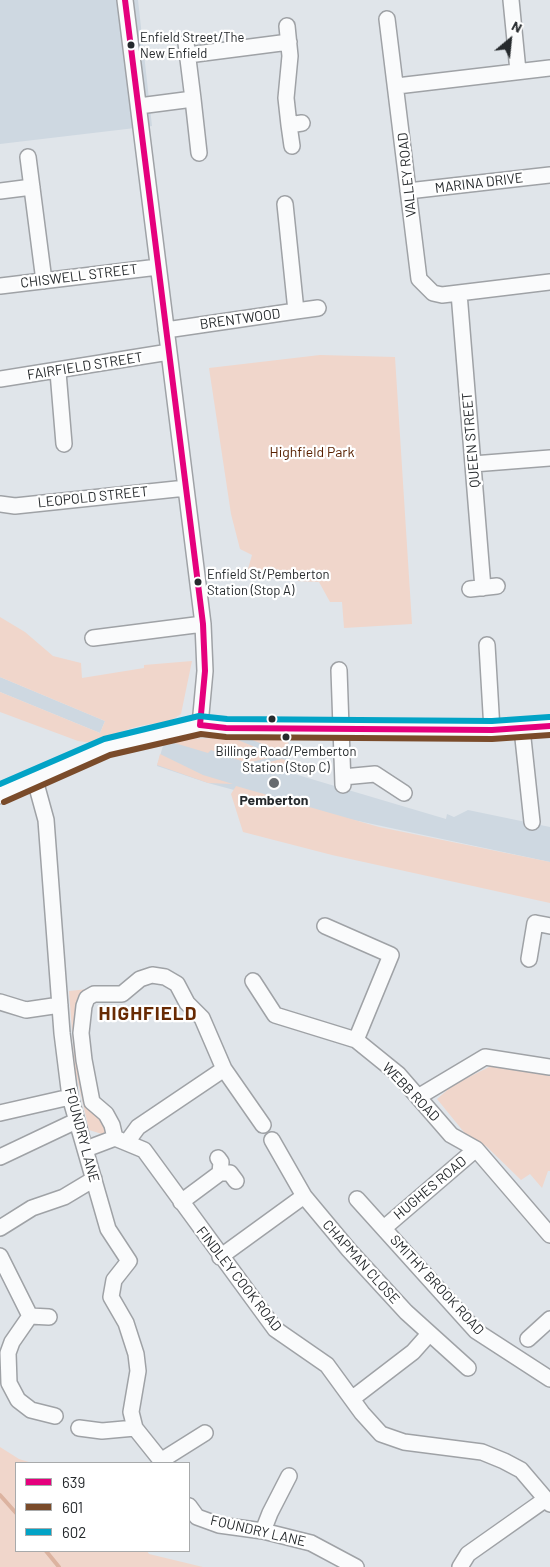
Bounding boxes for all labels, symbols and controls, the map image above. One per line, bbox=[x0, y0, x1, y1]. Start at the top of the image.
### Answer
north arrow bbox=[485, 15, 535, 65]
text: N bbox=[509, 17, 525, 36]
place label: Enfield Street/The New Enfield bbox=[140, 30, 244, 61]
marker: Enfield Street/The New Enfield bbox=[126, 40, 136, 50]
street label: VALLEY ROAD bbox=[394, 132, 420, 218]
street label: MARINA DRIVE bbox=[434, 169, 524, 197]
street label: CHISWELL STREET bbox=[19, 260, 139, 292]
street label: BRENTWOOD bbox=[199, 305, 281, 333]
street label: FAIRFIELD STREET bbox=[26, 349, 144, 383]
street label: QUEEN STREET bbox=[458, 392, 484, 488]
park label: Highfield Park bbox=[270, 444, 354, 460]
street label: LEOPOLD STREET bbox=[37, 483, 149, 511]
place label: Enfield St/Pemberton Station (Stop A) bbox=[207, 567, 330, 598]
marker: Enfield St/Pemberton Station (Stop A) bbox=[193, 577, 203, 587]
unlabelled marker bbox=[267, 714, 277, 724]
marker: Billinge Road/Pemberton Station (Stop C) bbox=[281, 732, 291, 742]
place label: Billinge Road/Pemberton Station (Stop C) bbox=[216, 744, 356, 775]
marker: Pemberton bbox=[267, 776, 281, 790]
place label: Pemberton bbox=[240, 792, 308, 808]
district label: HIGHFIELD bbox=[97, 1003, 199, 1025]
street label: WEBB ROAD bbox=[379, 1059, 443, 1125]
street label: FOUNDRY LANE bbox=[61, 1086, 103, 1184]
street label: HUGHES ROAD bbox=[390, 1153, 470, 1223]
street label: CHAPMAN CLOSE bbox=[319, 1217, 403, 1307]
street label: FINDLEY COOK ROAD bbox=[193, 1223, 285, 1335]
street label: SMITHY BROOK ROAD bbox=[386, 1232, 488, 1338]
legend bbox=[15, 1462, 190, 1552]
text: 639 bbox=[62, 1473, 85, 1491]
text: 601 bbox=[62, 1498, 83, 1516]
street label: FOUNDRY LANE bbox=[209, 1512, 307, 1550]
text: 602 bbox=[62, 1523, 86, 1541]

